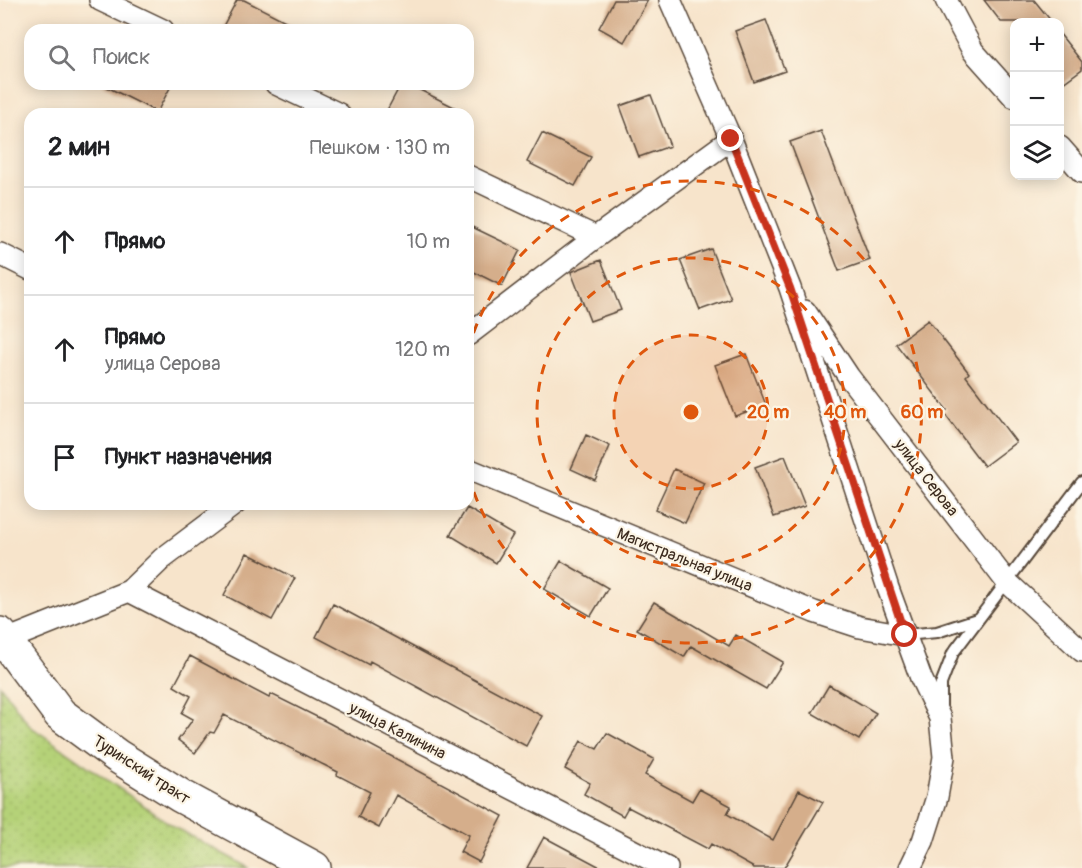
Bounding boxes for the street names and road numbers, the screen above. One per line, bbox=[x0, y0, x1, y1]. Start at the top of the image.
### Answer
street label: улица Серова bbox=[889, 434, 963, 520]
street label: Магистральная улица bbox=[614, 524, 755, 596]
street label: улица Калинина bbox=[345, 697, 449, 764]
street label: Туринский тракт bbox=[89, 731, 194, 809]

